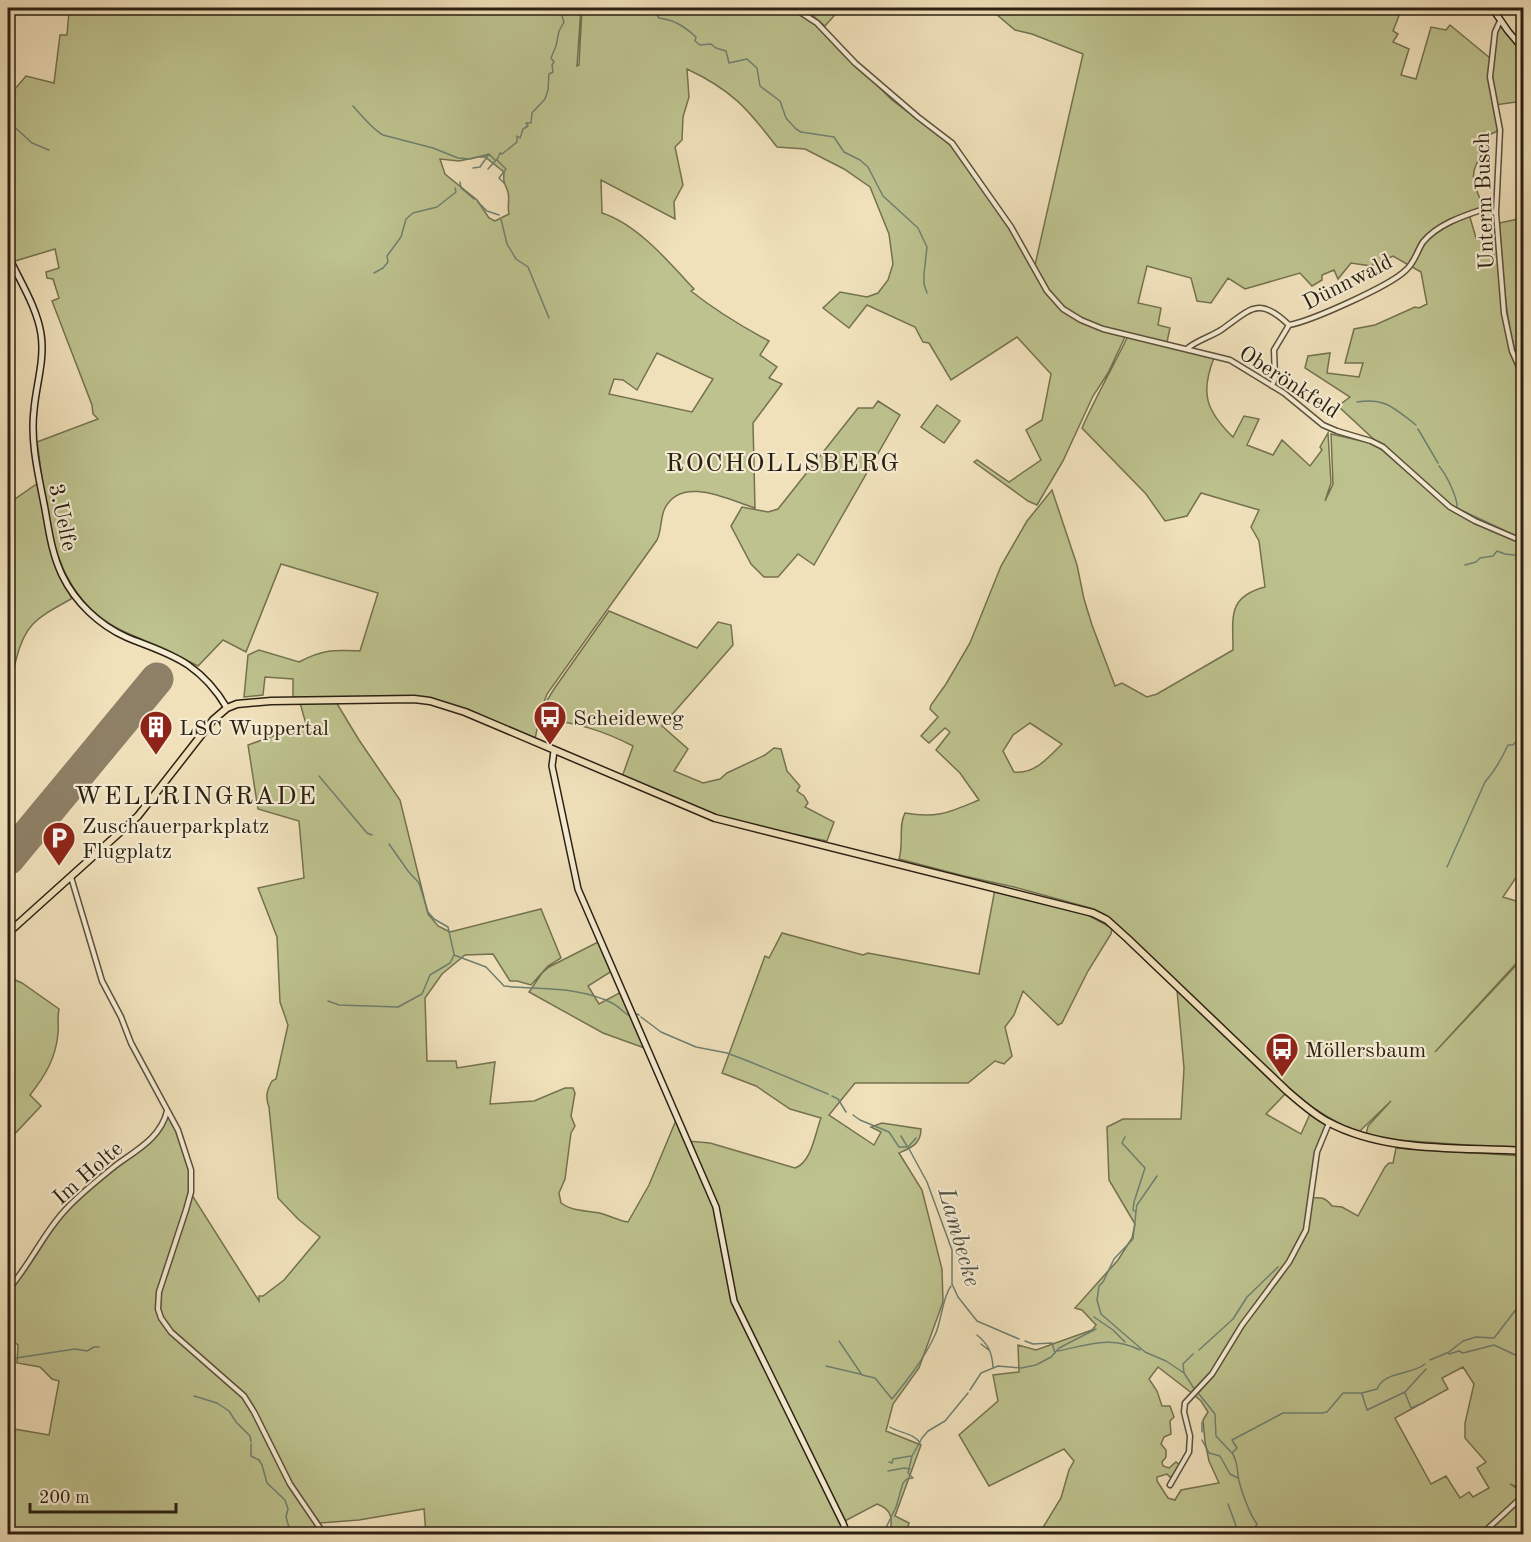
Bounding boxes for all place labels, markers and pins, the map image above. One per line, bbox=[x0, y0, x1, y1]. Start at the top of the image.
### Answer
bus stop icon: Scheideweg bbox=[532, 699, 568, 746]
place label: Scheideweg bbox=[573, 708, 684, 730]
building icon: LSC Wuppertal bbox=[138, 709, 174, 756]
place label: LSC Wuppertal bbox=[179, 718, 329, 740]
place label: Zuschauerparkplatz Flugplatz bbox=[82, 816, 269, 863]
parking icon: Zuschauerparkplatz Flugplatz bbox=[41, 820, 77, 867]
bus stop icon: Möllersbaum bbox=[1264, 1031, 1300, 1078]
place label: Möllersbaum bbox=[1305, 1040, 1426, 1062]

